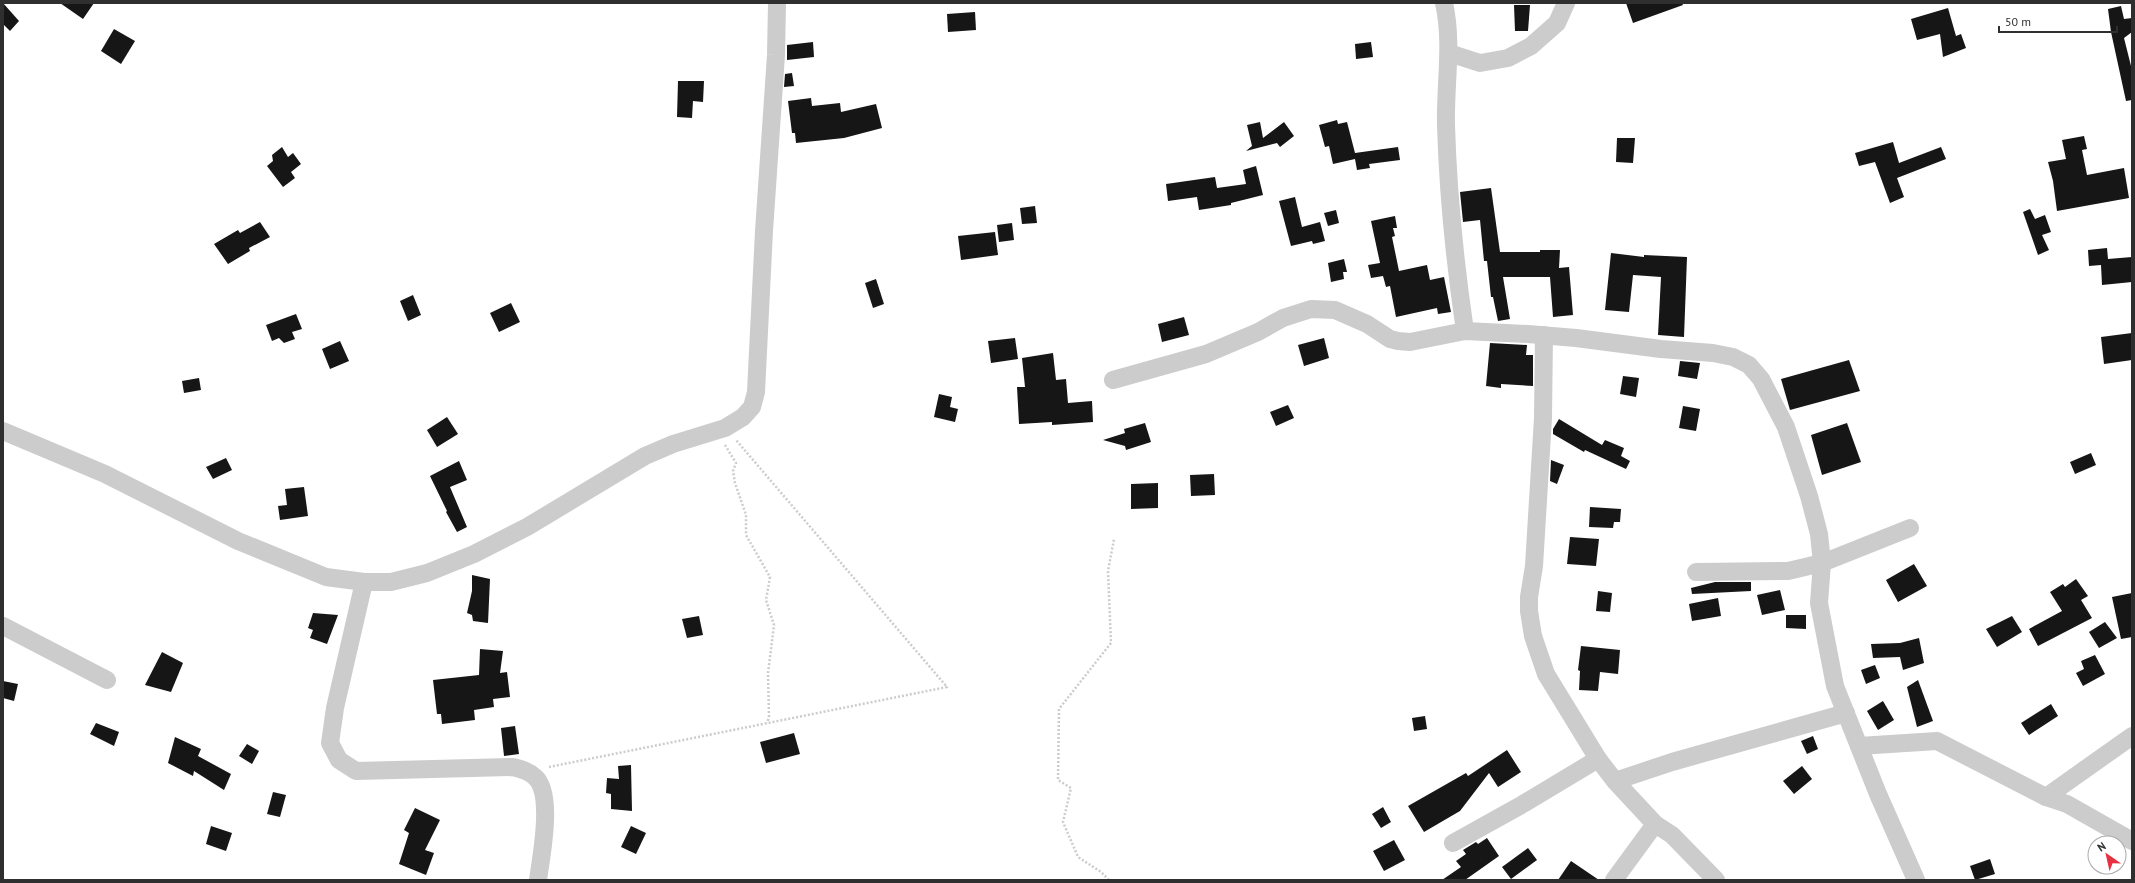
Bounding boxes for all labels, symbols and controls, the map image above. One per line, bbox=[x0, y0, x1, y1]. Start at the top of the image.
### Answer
scale bar bbox=[1999, 8, 2117, 34]
text: 50 m bbox=[2005, 14, 2031, 29]
north arrow bbox=[2087, 835, 2127, 875]
text: N bbox=[2094, 839, 2108, 855]

